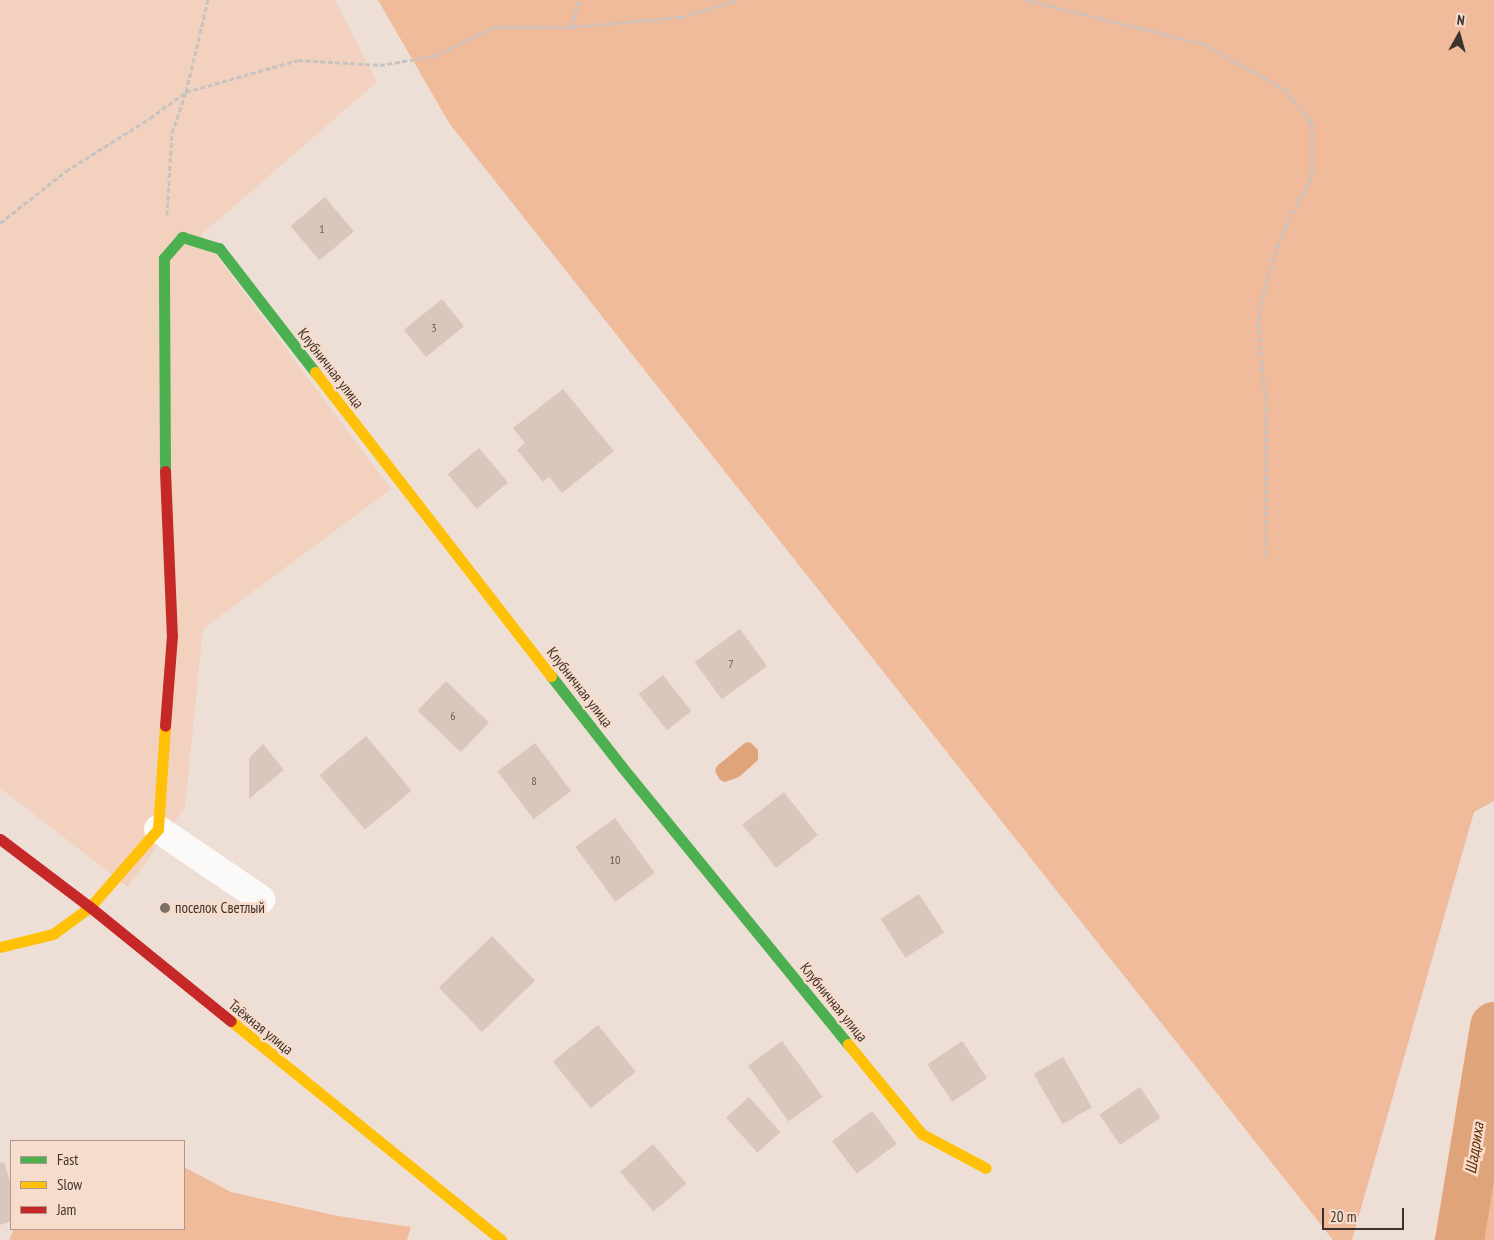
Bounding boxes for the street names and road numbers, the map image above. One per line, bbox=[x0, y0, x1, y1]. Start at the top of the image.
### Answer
street label: Клубничная улица bbox=[294, 324, 368, 412]
street label: Клубничная улица bbox=[543, 643, 617, 731]
street label: Клубничная улица bbox=[797, 959, 871, 1045]
street label: Таёжная улица bbox=[225, 996, 297, 1058]

